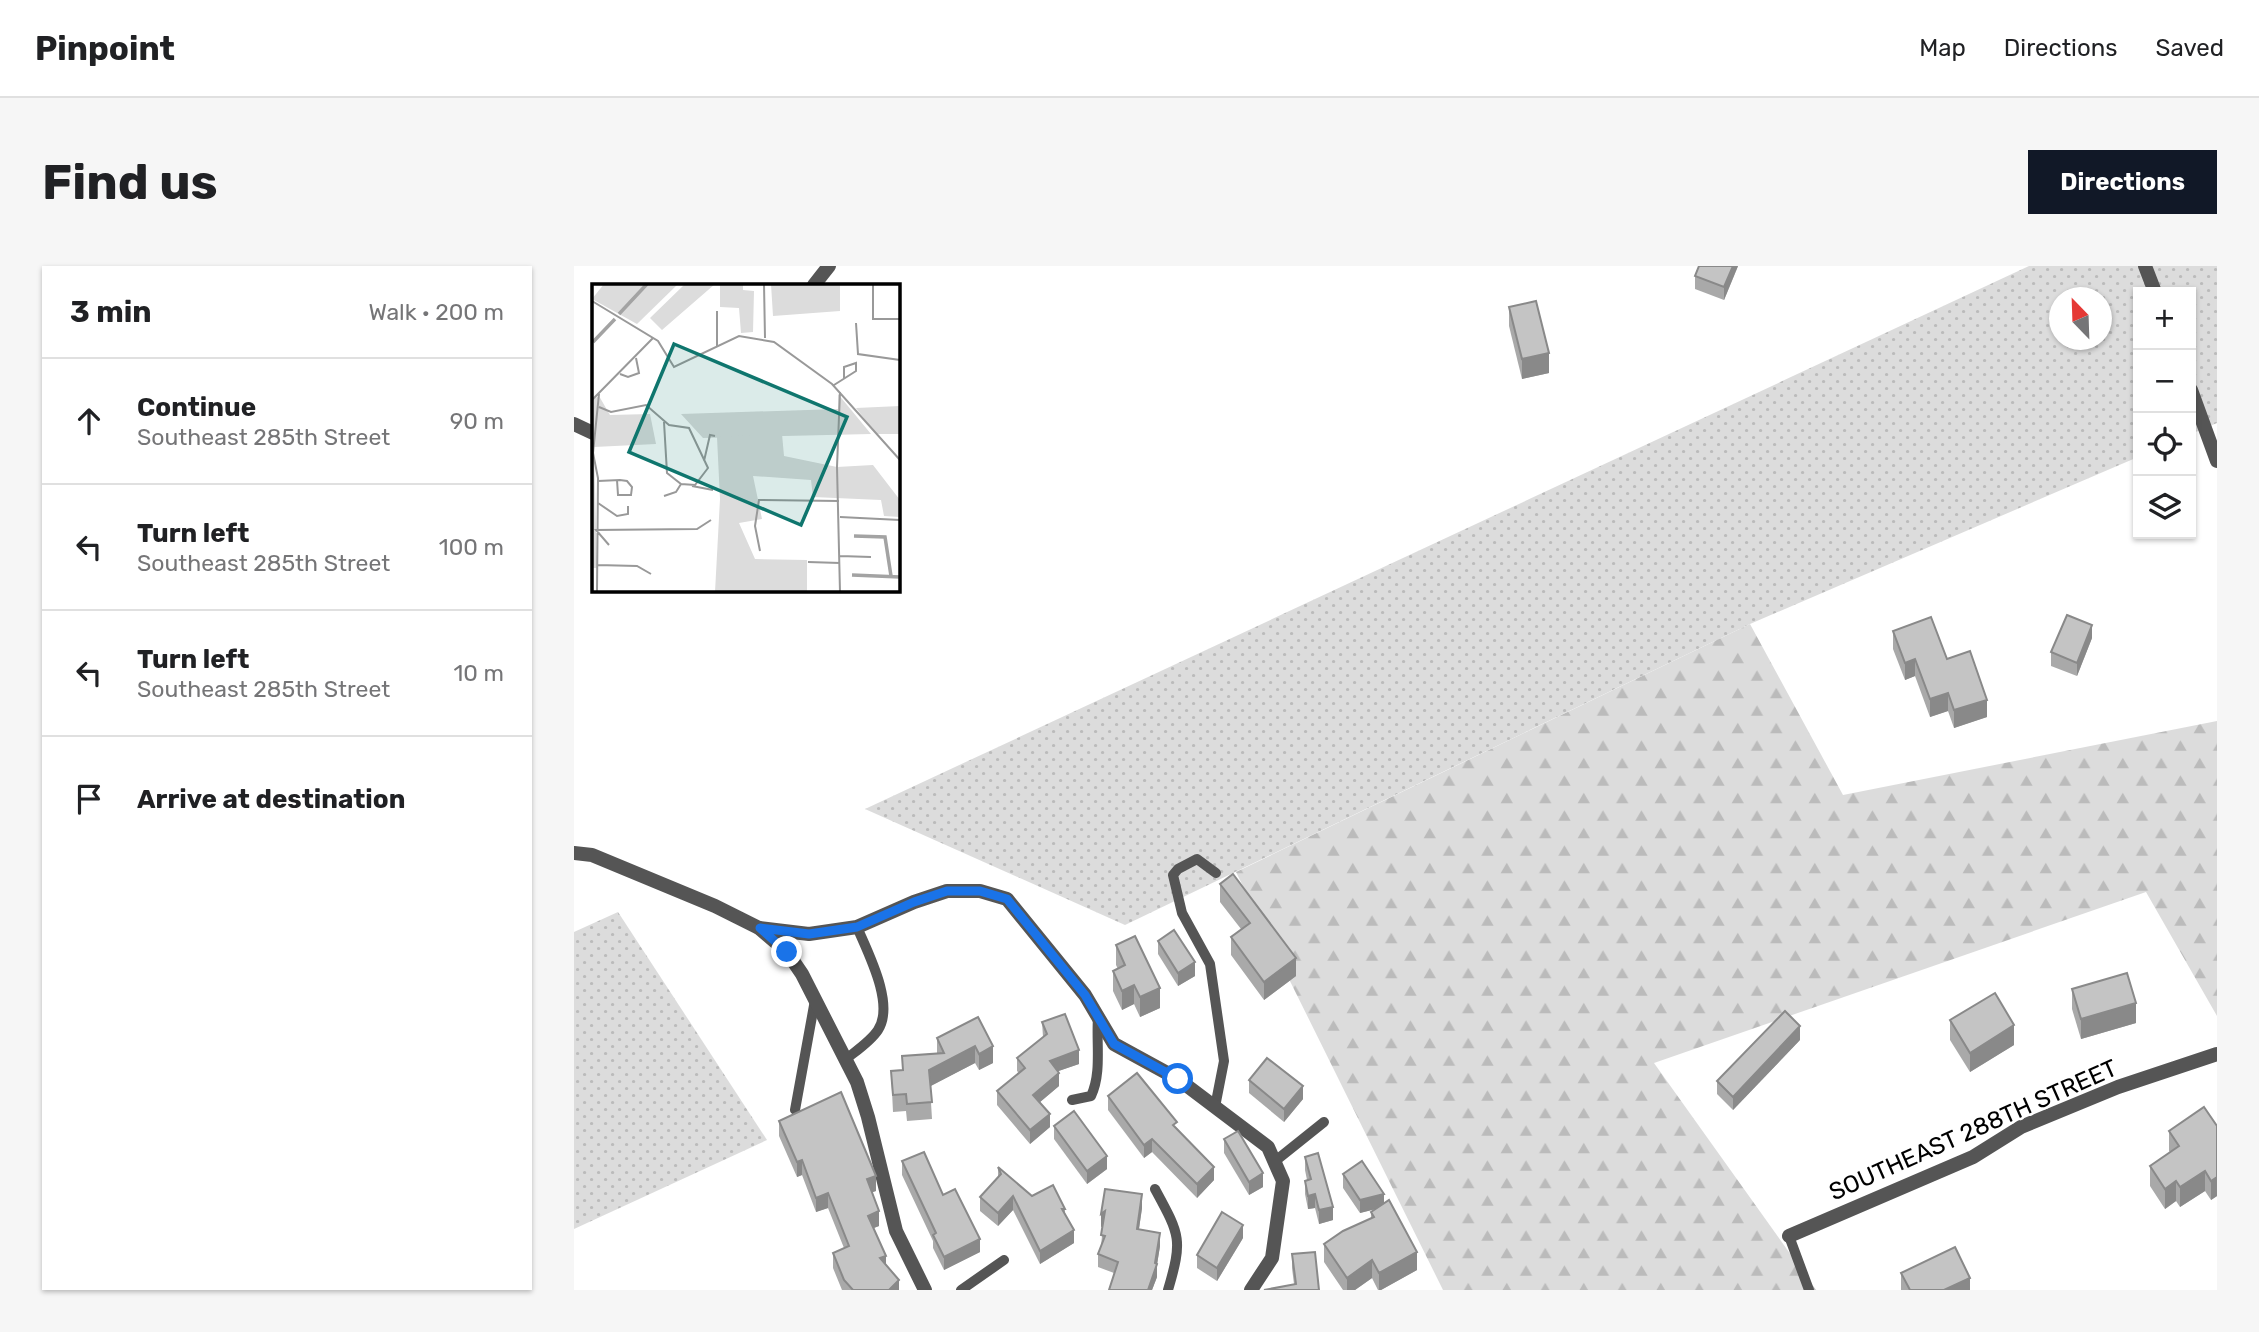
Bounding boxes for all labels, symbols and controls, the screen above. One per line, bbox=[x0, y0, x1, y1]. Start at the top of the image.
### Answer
text: Pinpoint bbox=[35, 29, 175, 68]
text: Map bbox=[1919, 34, 1966, 62]
text: Directions bbox=[2004, 34, 2117, 62]
text: Saved bbox=[2155, 34, 2224, 62]
button: Directions bbox=[2028, 150, 2217, 214]
text: Find us bbox=[42, 153, 218, 211]
inset map bbox=[592, 284, 900, 592]
north arrow bbox=[2049, 287, 2112, 350]
map controls bbox=[2133, 287, 2196, 539]
button: + bbox=[2133, 287, 2196, 350]
text: 3 min bbox=[70, 294, 152, 330]
text: Walk · 200 m bbox=[369, 298, 504, 326]
button: − bbox=[2133, 350, 2196, 413]
text: Continue bbox=[137, 392, 256, 423]
icon: ahead bbox=[70, 402, 108, 440]
text: 90 m bbox=[450, 407, 504, 435]
button: locate bbox=[2133, 413, 2196, 476]
text: Southeast 285th Street bbox=[137, 423, 390, 451]
button: layers bbox=[2133, 476, 2196, 539]
text: Turn left bbox=[137, 518, 249, 549]
icon: left bbox=[70, 528, 108, 566]
text: 100 m bbox=[439, 533, 504, 561]
text: Southeast 285th Street bbox=[137, 549, 390, 577]
text: Turn left bbox=[137, 644, 249, 675]
icon: left bbox=[70, 654, 108, 692]
text: 10 m bbox=[453, 659, 504, 687]
text: Southeast 285th Street bbox=[137, 675, 390, 703]
icon: arrive bbox=[70, 780, 108, 818]
text: Arrive at destination bbox=[137, 784, 405, 815]
route end bbox=[771, 936, 802, 967]
street label: SOUTHEAST 288TH STREET bbox=[1825, 1054, 2121, 1206]
route start bbox=[1162, 1063, 1193, 1094]

